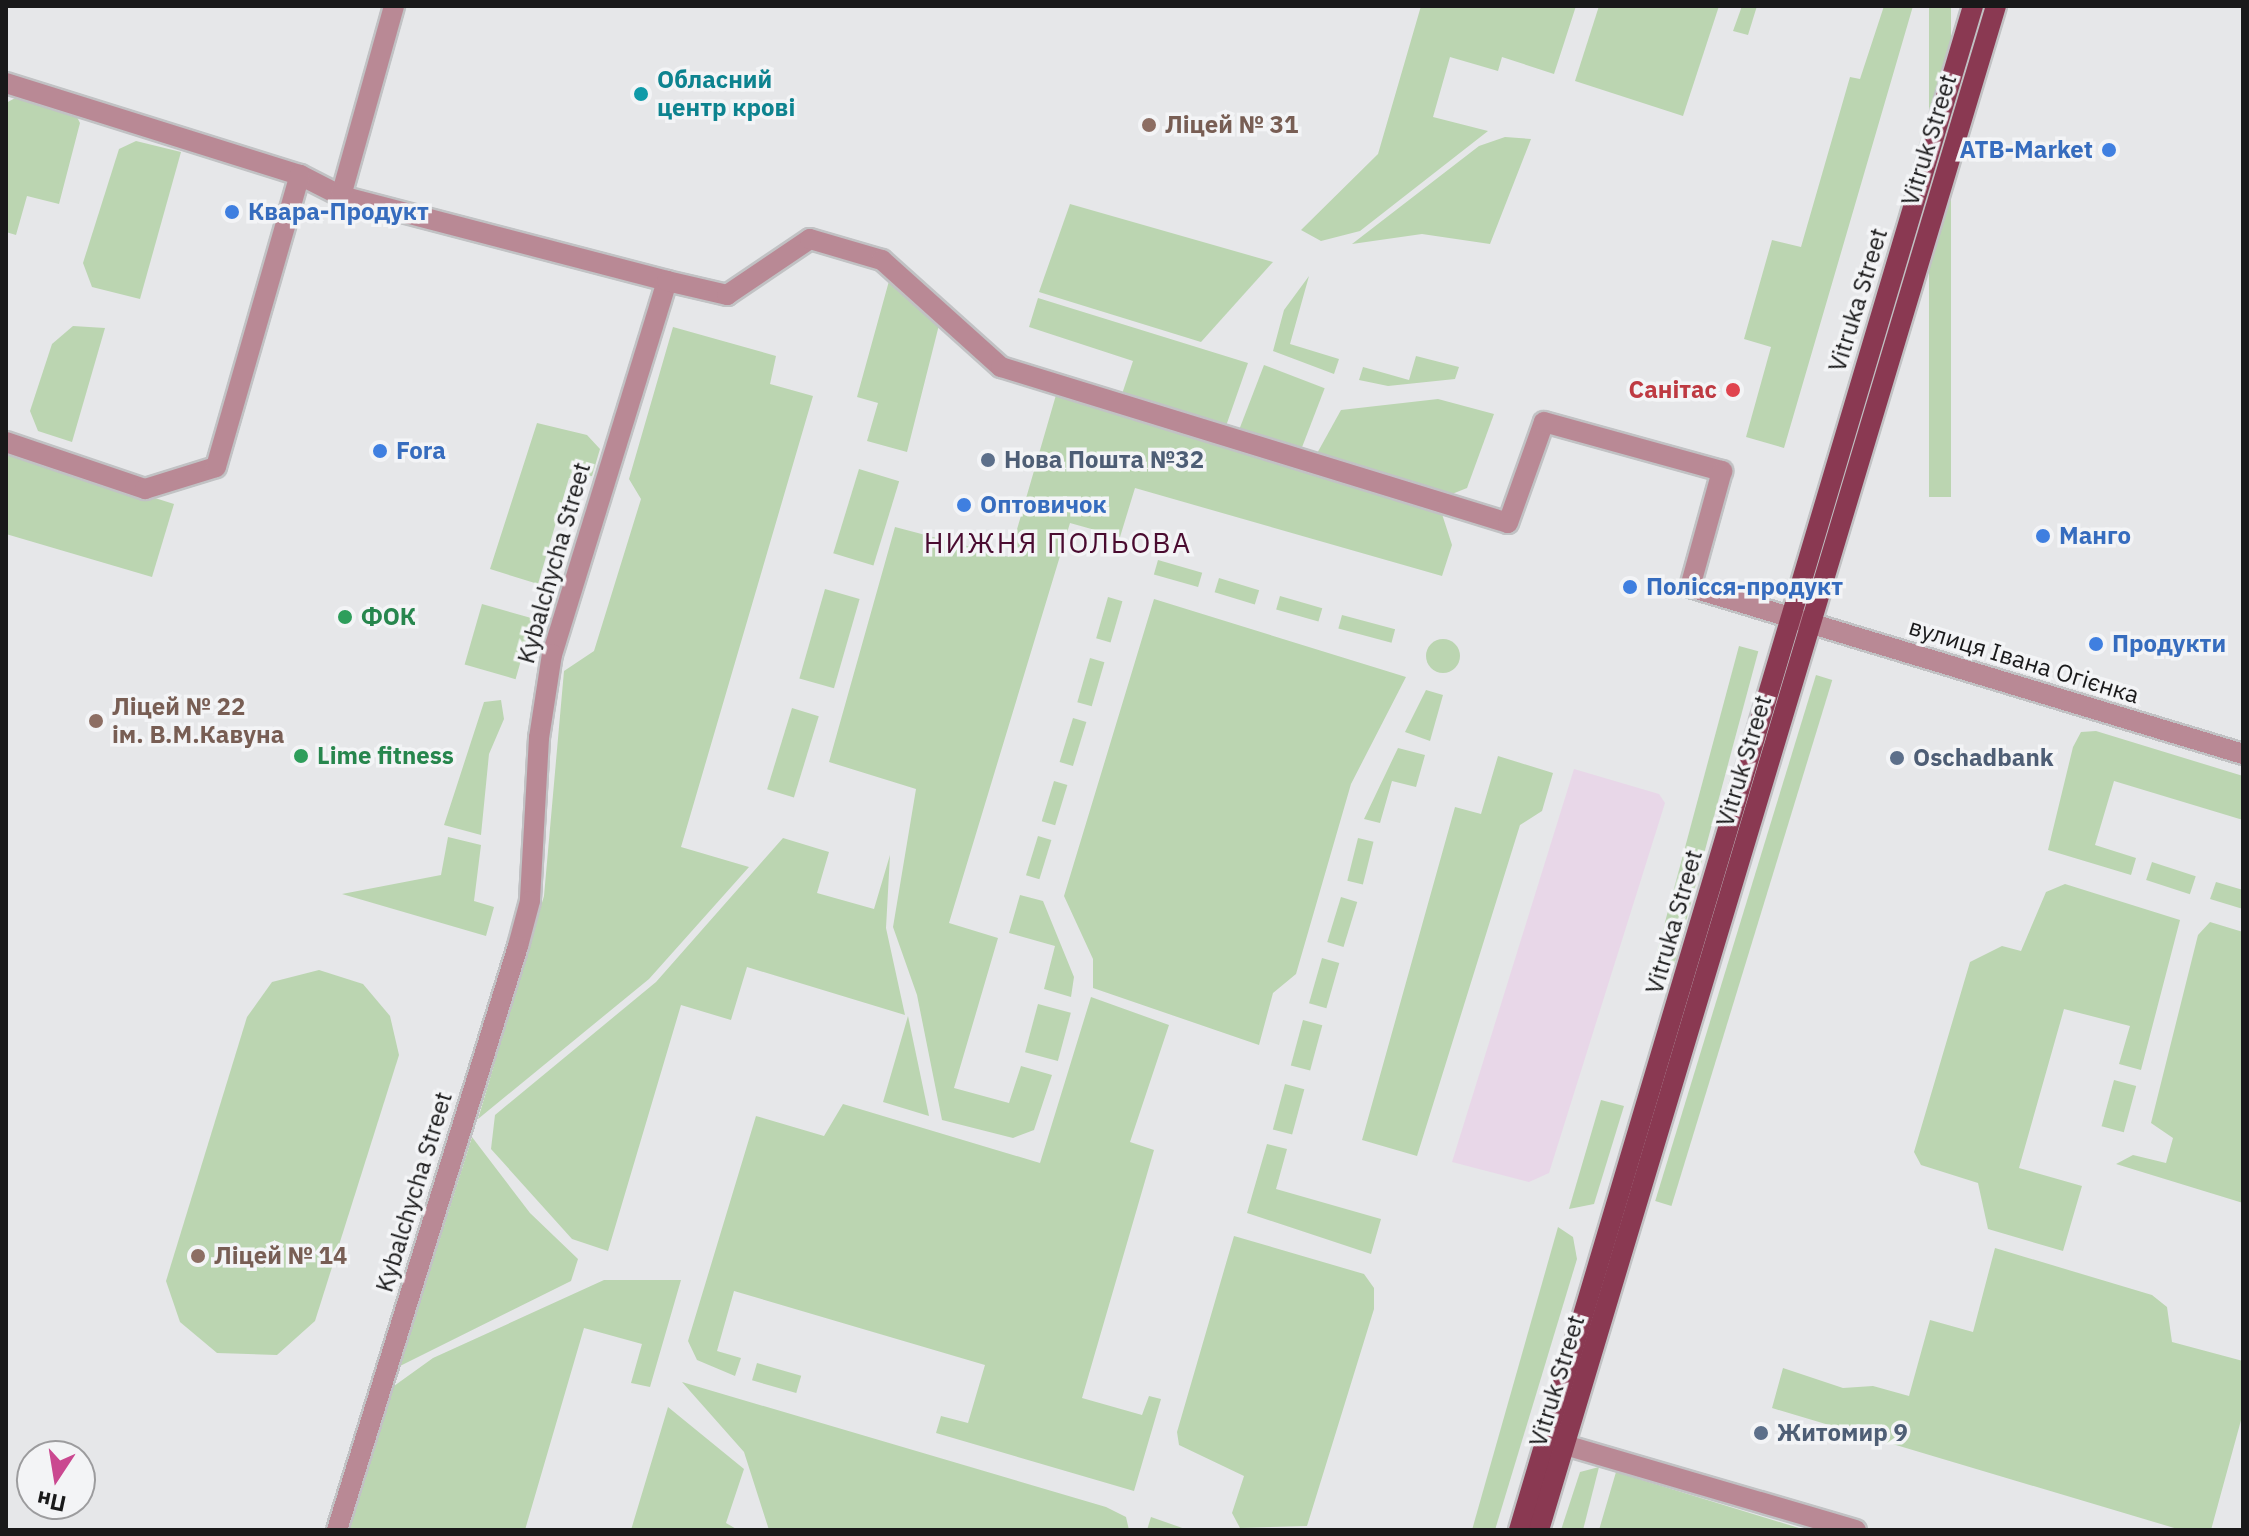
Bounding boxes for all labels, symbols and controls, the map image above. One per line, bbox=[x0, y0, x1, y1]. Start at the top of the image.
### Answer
place label: Обласний центр крові bbox=[657, 66, 795, 122]
street label: Vitruk Street bbox=[1895, 71, 1963, 209]
marker: Обласний центр крові bbox=[632, 85, 650, 103]
place label: Ліцей № 31 bbox=[1165, 111, 1298, 139]
marker: Ліцей № 31 bbox=[1140, 116, 1158, 134]
place label: ATB-Market bbox=[1960, 136, 2093, 164]
marker: ATB-Market bbox=[2100, 141, 2118, 159]
place label: Квара-Продукт bbox=[248, 198, 429, 226]
marker: Квара-Продукт bbox=[223, 203, 241, 221]
street label: Vitruka Street bbox=[1823, 225, 1893, 375]
place label: Санітас bbox=[1629, 376, 1717, 404]
marker: Санітас bbox=[1724, 381, 1742, 399]
place label: Fora bbox=[396, 437, 446, 465]
marker: Fora bbox=[371, 442, 389, 460]
place label: Нова Пошта №32 bbox=[1004, 446, 1204, 474]
marker: Нова Пошта №32 bbox=[979, 451, 997, 469]
street label: Kybalchycha Street bbox=[512, 459, 596, 667]
place label: Оптовичок bbox=[980, 491, 1107, 519]
marker: Оптовичок bbox=[955, 496, 973, 514]
place label: Манго bbox=[2059, 522, 2131, 550]
district label: НИЖНЯ ПОЛЬОВА bbox=[924, 526, 1192, 560]
marker: Манго bbox=[2034, 527, 2052, 545]
place label: Полісся-продукт bbox=[1646, 573, 1843, 601]
marker: Полісся-продукт bbox=[1621, 578, 1639, 596]
place label: ФОК bbox=[361, 603, 416, 631]
marker: ФОК bbox=[336, 608, 354, 626]
street label: вулиця Івана Огієнка bbox=[1905, 612, 2143, 710]
place label: Продукти bbox=[2112, 630, 2226, 658]
marker: Продукти bbox=[2087, 635, 2105, 653]
street label: Vitruk Street bbox=[1710, 692, 1778, 830]
place label: Ліцей № 22 ім. В.М.Кавуна bbox=[112, 693, 284, 749]
marker: Ліцей № 22 ім. В.М.Кавуна bbox=[87, 712, 105, 730]
place label: Lime fitness bbox=[317, 742, 454, 770]
place label: Oschadbank bbox=[1913, 744, 2054, 772]
marker: Lime fitness bbox=[292, 747, 310, 765]
marker: Oschadbank bbox=[1888, 749, 1906, 767]
street label: Vitruka Street bbox=[1640, 847, 1708, 997]
street label: Kybalchycha Street bbox=[370, 1089, 458, 1295]
place label: Ліцей № 14 bbox=[214, 1242, 347, 1270]
marker: Ліцей № 14 bbox=[189, 1247, 207, 1265]
street label: Vitruk Street bbox=[1523, 1312, 1591, 1450]
place label: Житомир 9 bbox=[1777, 1419, 1908, 1447]
marker: Житомир 9 bbox=[1752, 1424, 1770, 1442]
north arrow bbox=[16, 1440, 96, 1520]
text: Пн bbox=[34, 1485, 69, 1519]

